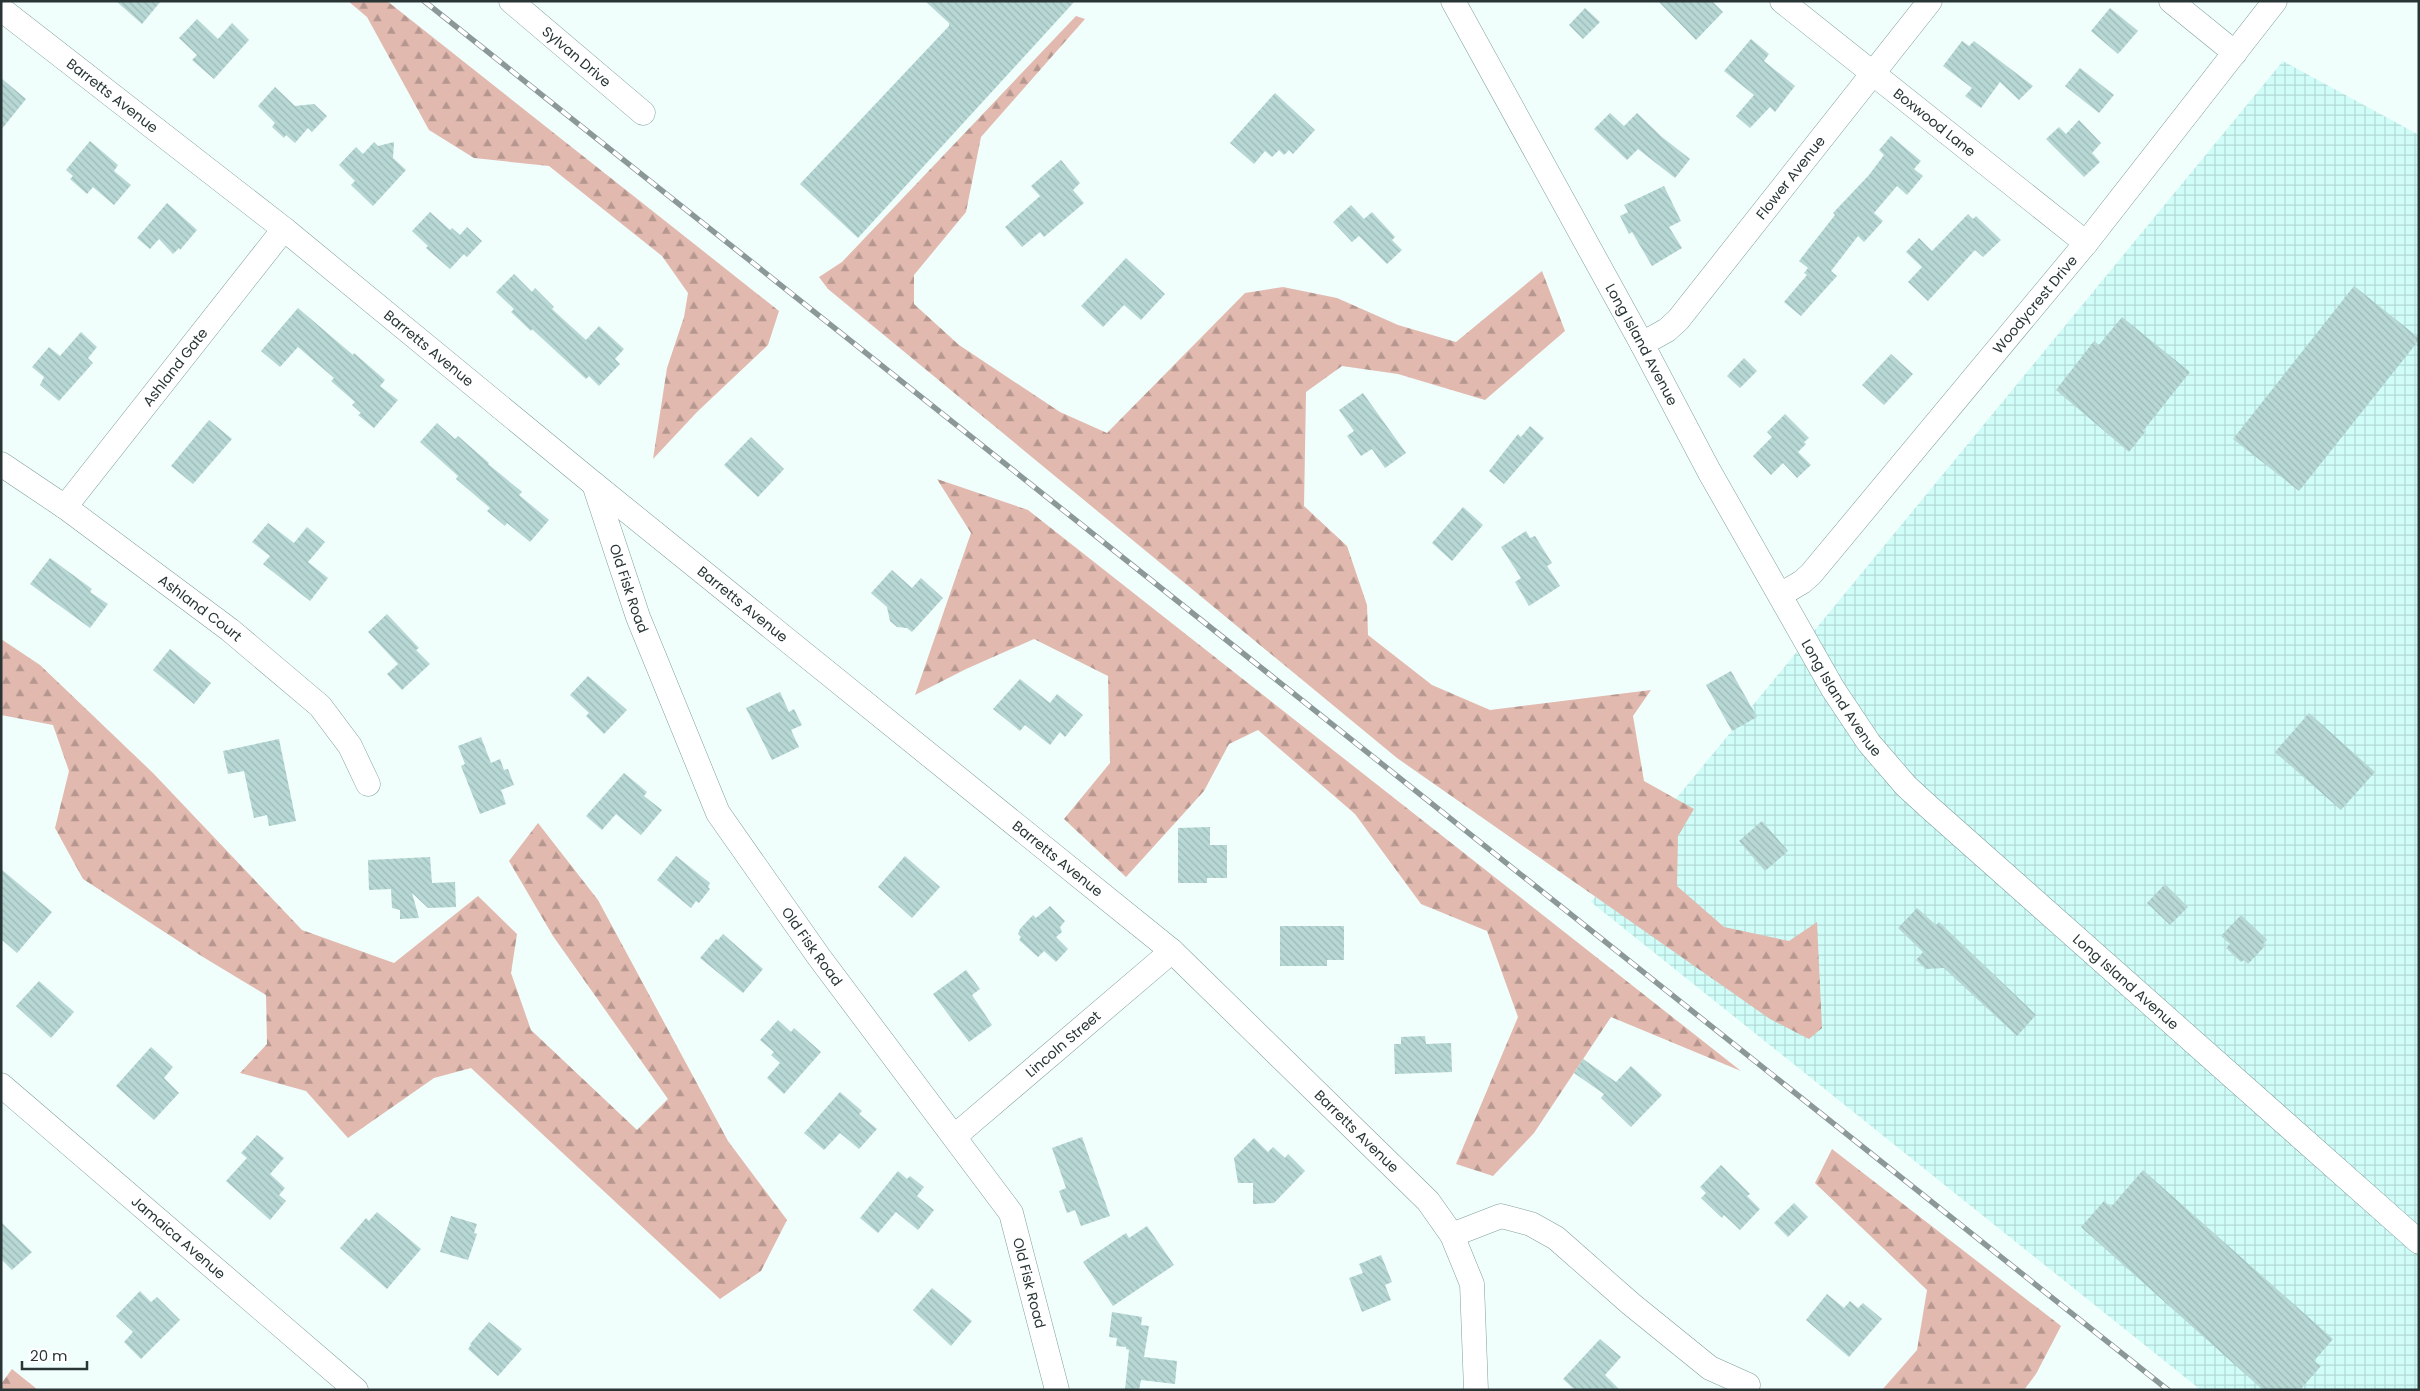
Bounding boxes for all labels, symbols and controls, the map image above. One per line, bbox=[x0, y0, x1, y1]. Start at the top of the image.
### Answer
street label: Sylvan Drive bbox=[538, 22, 616, 92]
street label: Barretts Avenue bbox=[62, 54, 163, 138]
street label: Boxwood Lane bbox=[1889, 83, 1980, 162]
street label: Flower Avenue bbox=[1751, 131, 1830, 224]
street label: Woodycrest Drive bbox=[1988, 251, 2082, 358]
street label: Long Island Avenue bbox=[1601, 280, 1683, 409]
street label: Barretts Avenue bbox=[380, 305, 478, 391]
street label: Ashland Gate bbox=[138, 323, 213, 411]
street label: Old Fisk Road bbox=[604, 541, 653, 636]
street label: Barretts Avenue bbox=[693, 561, 792, 647]
street label: Ashland Court bbox=[154, 570, 246, 646]
street label: Long Island Avenue bbox=[1797, 635, 1887, 761]
street label: Barretts Avenue bbox=[1008, 816, 1107, 902]
street label: Old Fisk Road bbox=[777, 903, 847, 990]
street label: Long Island Avenue bbox=[2068, 929, 2183, 1035]
street label: Lincoln Street bbox=[1021, 1006, 1105, 1082]
street label: Barretts Avenue bbox=[1310, 1085, 1404, 1177]
street label: Jamaica Avenue bbox=[127, 1191, 230, 1284]
street label: Old Fisk Road bbox=[1008, 1236, 1051, 1330]
scale bar bbox=[22, 1338, 88, 1370]
text: 20 m bbox=[30, 1345, 68, 1366]

